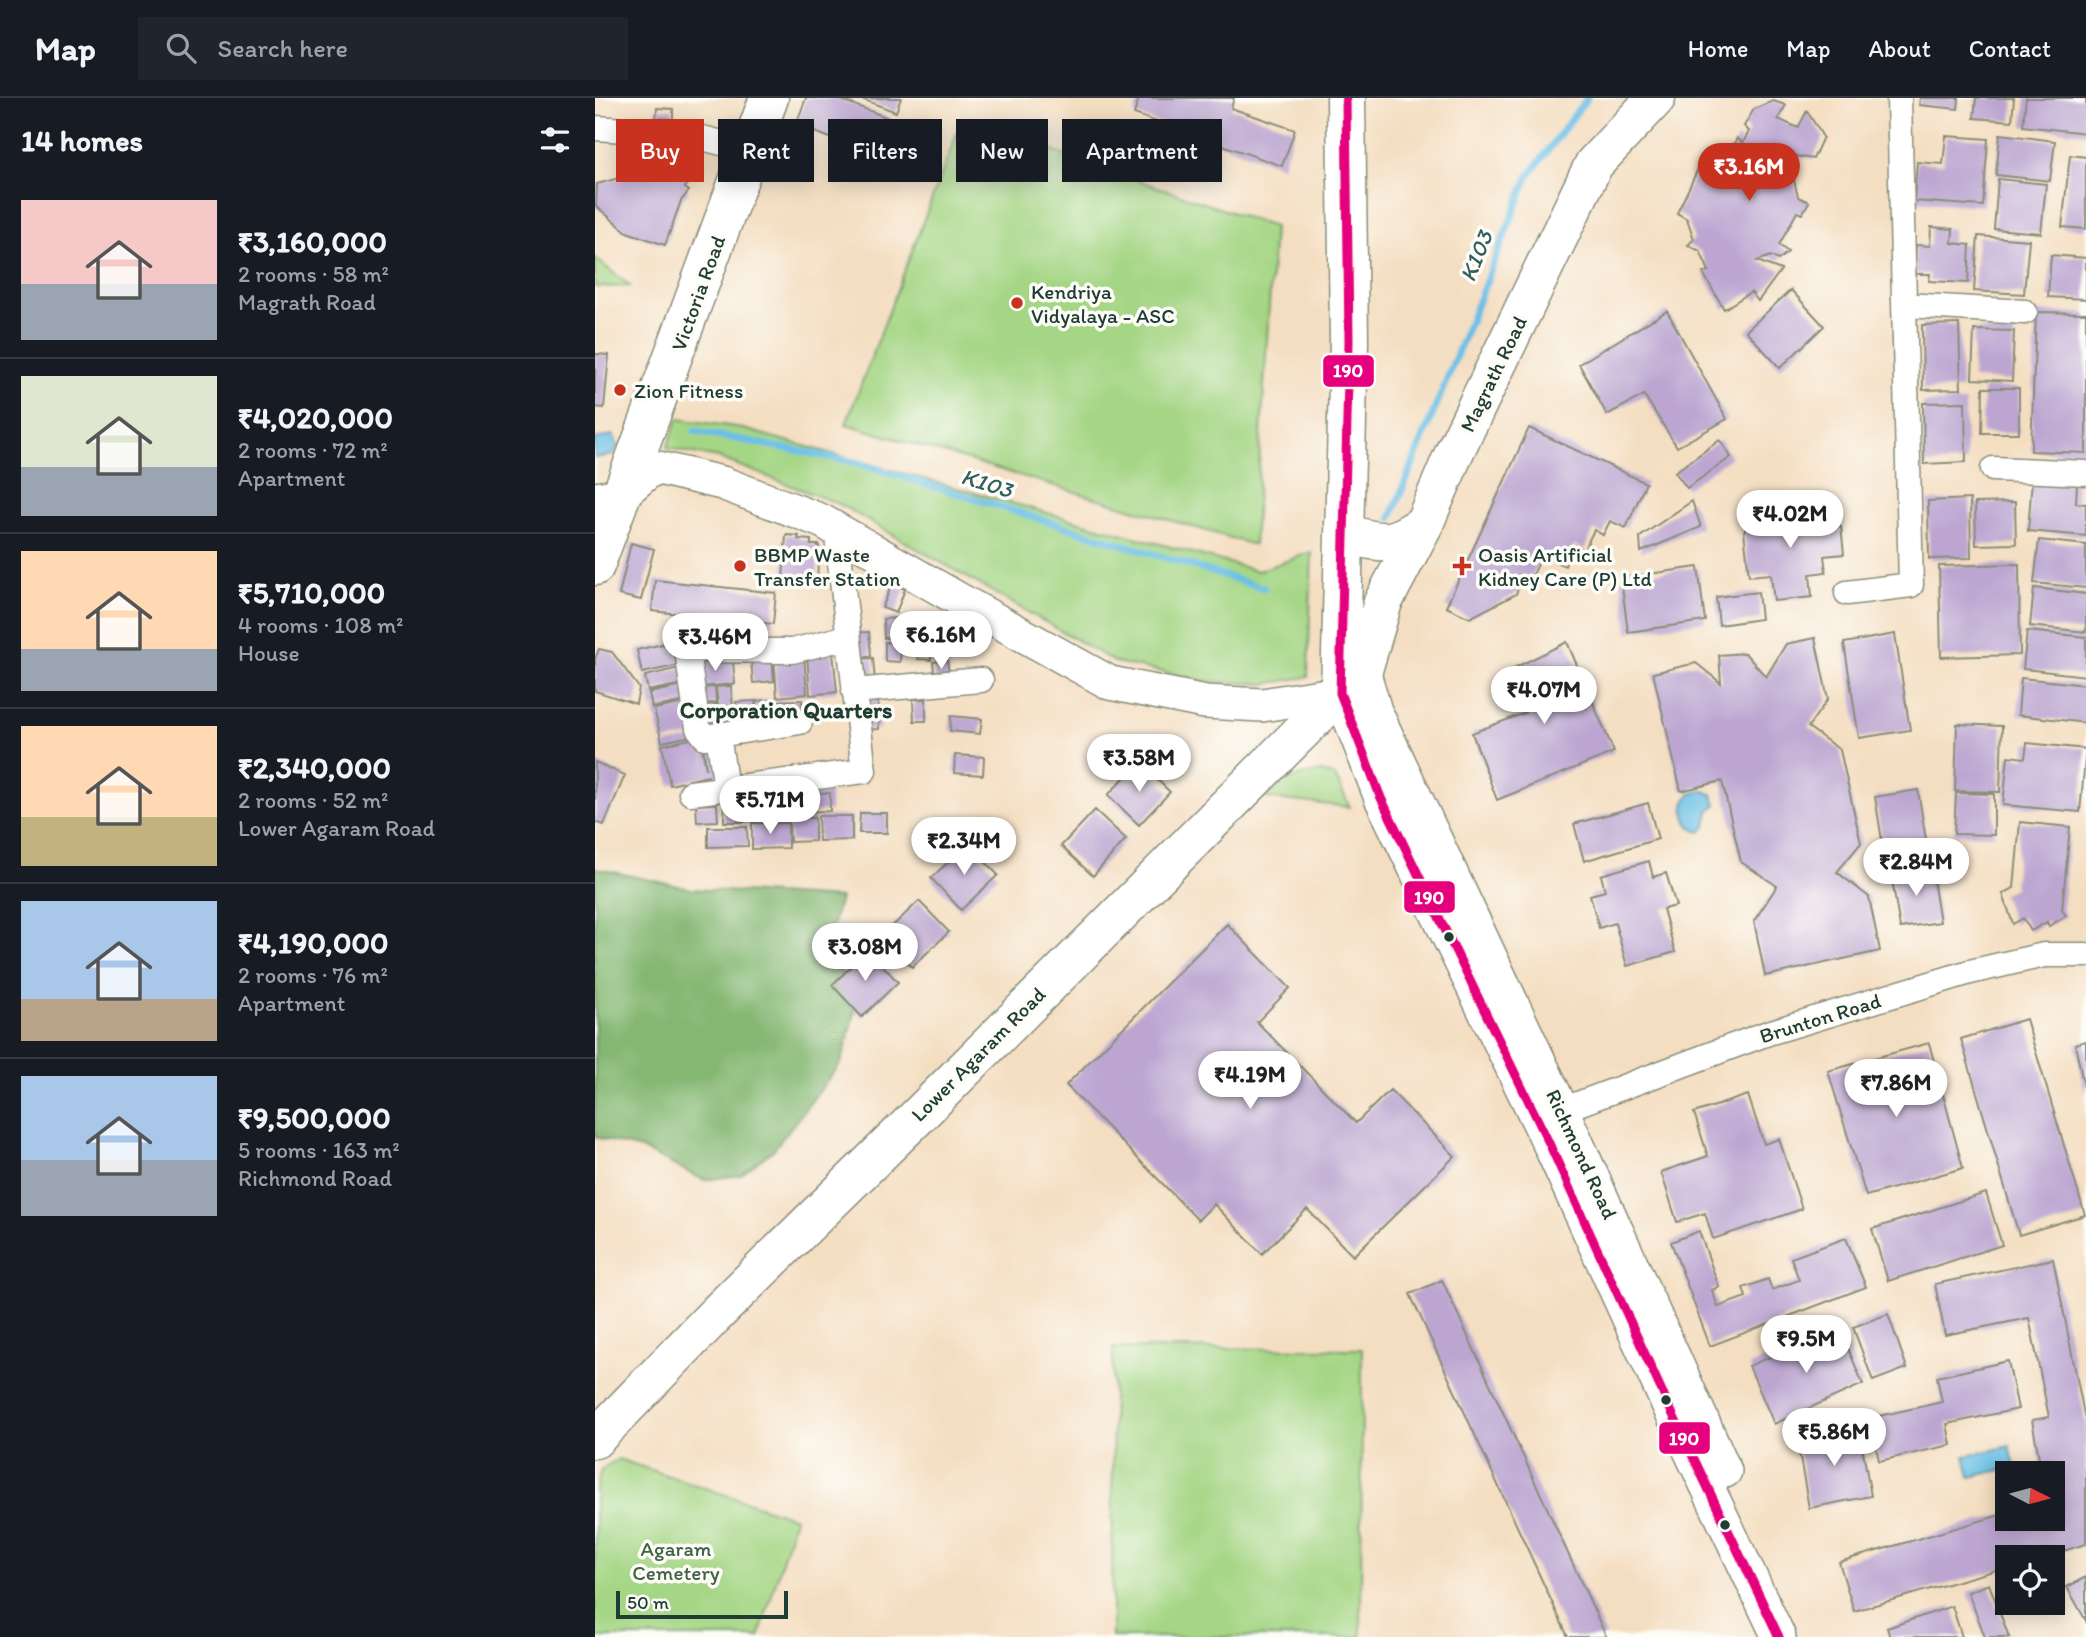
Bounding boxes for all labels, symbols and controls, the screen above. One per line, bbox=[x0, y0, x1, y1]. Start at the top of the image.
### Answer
search box bbox=[138, 17, 628, 80]
text: Map bbox=[35, 29, 96, 68]
icon: search bbox=[162, 29, 200, 67]
text: Search here bbox=[218, 32, 348, 64]
text: Home bbox=[1688, 34, 1748, 63]
text: Map bbox=[1786, 34, 1830, 63]
text: About bbox=[1868, 34, 1931, 63]
text: Contact bbox=[1969, 34, 2051, 63]
chip: Buy bbox=[616, 119, 704, 182]
chip: Rent bbox=[718, 119, 814, 182]
chip: Filters bbox=[828, 119, 942, 182]
chip: New bbox=[956, 119, 1048, 182]
chip: Apartment bbox=[1062, 119, 1222, 182]
icon: filters bbox=[536, 121, 574, 159]
text: 14 homes bbox=[21, 122, 143, 159]
pin: ₹3.16M bbox=[1692, 144, 1806, 203]
text: ₹3.16M bbox=[1714, 152, 1784, 180]
text: ₹3,160,000 bbox=[238, 223, 387, 260]
water label: K103 bbox=[1453, 225, 1499, 285]
icon: home bbox=[77, 228, 161, 312]
street label: Victoria Road bbox=[666, 231, 731, 354]
text: 2 rooms · 58 m² bbox=[238, 260, 389, 288]
place label: Kendriya Vidyalaya - ASC bbox=[1031, 279, 1175, 328]
text: Magrath Road bbox=[238, 288, 376, 316]
marker: Kendriya Vidyalaya - ASC bbox=[1009, 295, 1025, 311]
street label: Magrath Road bbox=[1454, 312, 1532, 436]
line badge: 190 bbox=[1322, 354, 1375, 388]
text: 190 bbox=[1333, 359, 1364, 382]
place label: Zion Fitness bbox=[634, 378, 743, 403]
marker: Zion Fitness bbox=[612, 382, 628, 398]
text: ₹4,020,000 bbox=[238, 399, 393, 436]
icon: home bbox=[77, 404, 161, 488]
text: 2 rooms · 72 m² bbox=[238, 436, 388, 464]
water label: K103 bbox=[958, 462, 1017, 504]
text: Apartment bbox=[238, 464, 345, 492]
pin: ₹4.02M bbox=[1733, 490, 1847, 550]
text: ₹4.02M bbox=[1752, 499, 1828, 527]
place label: BBMP Waste Transfer Station bbox=[754, 542, 901, 591]
place label: Oasis Artificial Kidney Care (P) Ltd bbox=[1478, 542, 1652, 591]
marker: Oasis Artificial Kidney Care (P) Ltd bbox=[1452, 556, 1472, 576]
marker: BBMP Waste Transfer Station bbox=[732, 558, 748, 574]
text: ₹5,710,000 bbox=[238, 574, 385, 611]
icon: home bbox=[77, 579, 161, 663]
text: 4 rooms · 108 m² bbox=[238, 611, 403, 639]
pin: ₹6.16M bbox=[884, 612, 998, 671]
pin: ₹3.46M bbox=[658, 614, 772, 673]
text: ₹6.16M bbox=[906, 620, 976, 648]
text: ₹3.46M bbox=[678, 622, 752, 650]
text: House bbox=[238, 639, 300, 667]
pin: ₹4.07M bbox=[1487, 666, 1601, 726]
text: ₹4.07M bbox=[1507, 675, 1581, 703]
district label: Corporation Quarters bbox=[680, 696, 892, 724]
pin: ₹3.58M bbox=[1082, 734, 1196, 794]
text: ₹3.58M bbox=[1103, 743, 1175, 771]
text: ₹2,340,000 bbox=[238, 749, 391, 786]
icon: home bbox=[77, 754, 161, 838]
pin: ₹5.71M bbox=[713, 776, 827, 836]
text: ₹5.71M bbox=[735, 785, 805, 813]
text: 2 rooms · 52 m² bbox=[238, 786, 388, 814]
text: Lower Agaram Road bbox=[238, 814, 435, 842]
pin: ₹2.34M bbox=[907, 818, 1021, 877]
text: ₹2.34M bbox=[927, 826, 1001, 854]
pin: ₹2.84M bbox=[1859, 838, 1973, 898]
text: ₹2.84M bbox=[1879, 847, 1953, 875]
line badge: 190 bbox=[1403, 880, 1456, 914]
text: 190 bbox=[1414, 886, 1445, 909]
text: ₹4,190,000 bbox=[238, 924, 388, 961]
pin: ₹3.08M bbox=[808, 924, 922, 983]
icon: home bbox=[77, 929, 161, 1013]
unlabelled marker bbox=[1442, 930, 1456, 944]
text: ₹3.08M bbox=[828, 932, 902, 960]
text: 2 rooms · 76 m² bbox=[238, 961, 388, 989]
street label: Lower Agaram Road bbox=[906, 981, 1051, 1126]
street label: Brunton Road bbox=[1756, 988, 1884, 1048]
text: Apartment bbox=[238, 989, 345, 1017]
pin: ₹4.19M bbox=[1193, 1052, 1307, 1111]
text: ₹4.19M bbox=[1214, 1060, 1286, 1088]
pin: ₹7.86M bbox=[1839, 1060, 1953, 1119]
text: ₹7.86M bbox=[1860, 1068, 1932, 1096]
street label: Richmond Road bbox=[1541, 1085, 1623, 1223]
text: ₹9,500,000 bbox=[238, 1099, 391, 1136]
icon: home bbox=[77, 1104, 161, 1188]
text: 5 rooms · 163 m² bbox=[238, 1136, 400, 1164]
text: Richmond Road bbox=[238, 1164, 392, 1192]
pin: ₹9.5M bbox=[1757, 1316, 1855, 1375]
text: ₹9.5M bbox=[1776, 1324, 1836, 1352]
unlabelled marker bbox=[1659, 1393, 1673, 1407]
pin: ₹5.86M bbox=[1777, 1408, 1891, 1468]
text: ₹5.86M bbox=[1798, 1417, 1870, 1445]
line badge: 190 bbox=[1658, 1421, 1711, 1455]
text: 190 bbox=[1669, 1427, 1700, 1450]
north arrow bbox=[1995, 1461, 2065, 1531]
map controls bbox=[1995, 1461, 2065, 1615]
unlabelled marker bbox=[1718, 1518, 1732, 1532]
park label: Agaram Cemetery bbox=[632, 1536, 720, 1585]
button: locate bbox=[1995, 1545, 2065, 1615]
scale bar bbox=[616, 1588, 787, 1620]
text: 50 m bbox=[627, 1591, 669, 1614]

